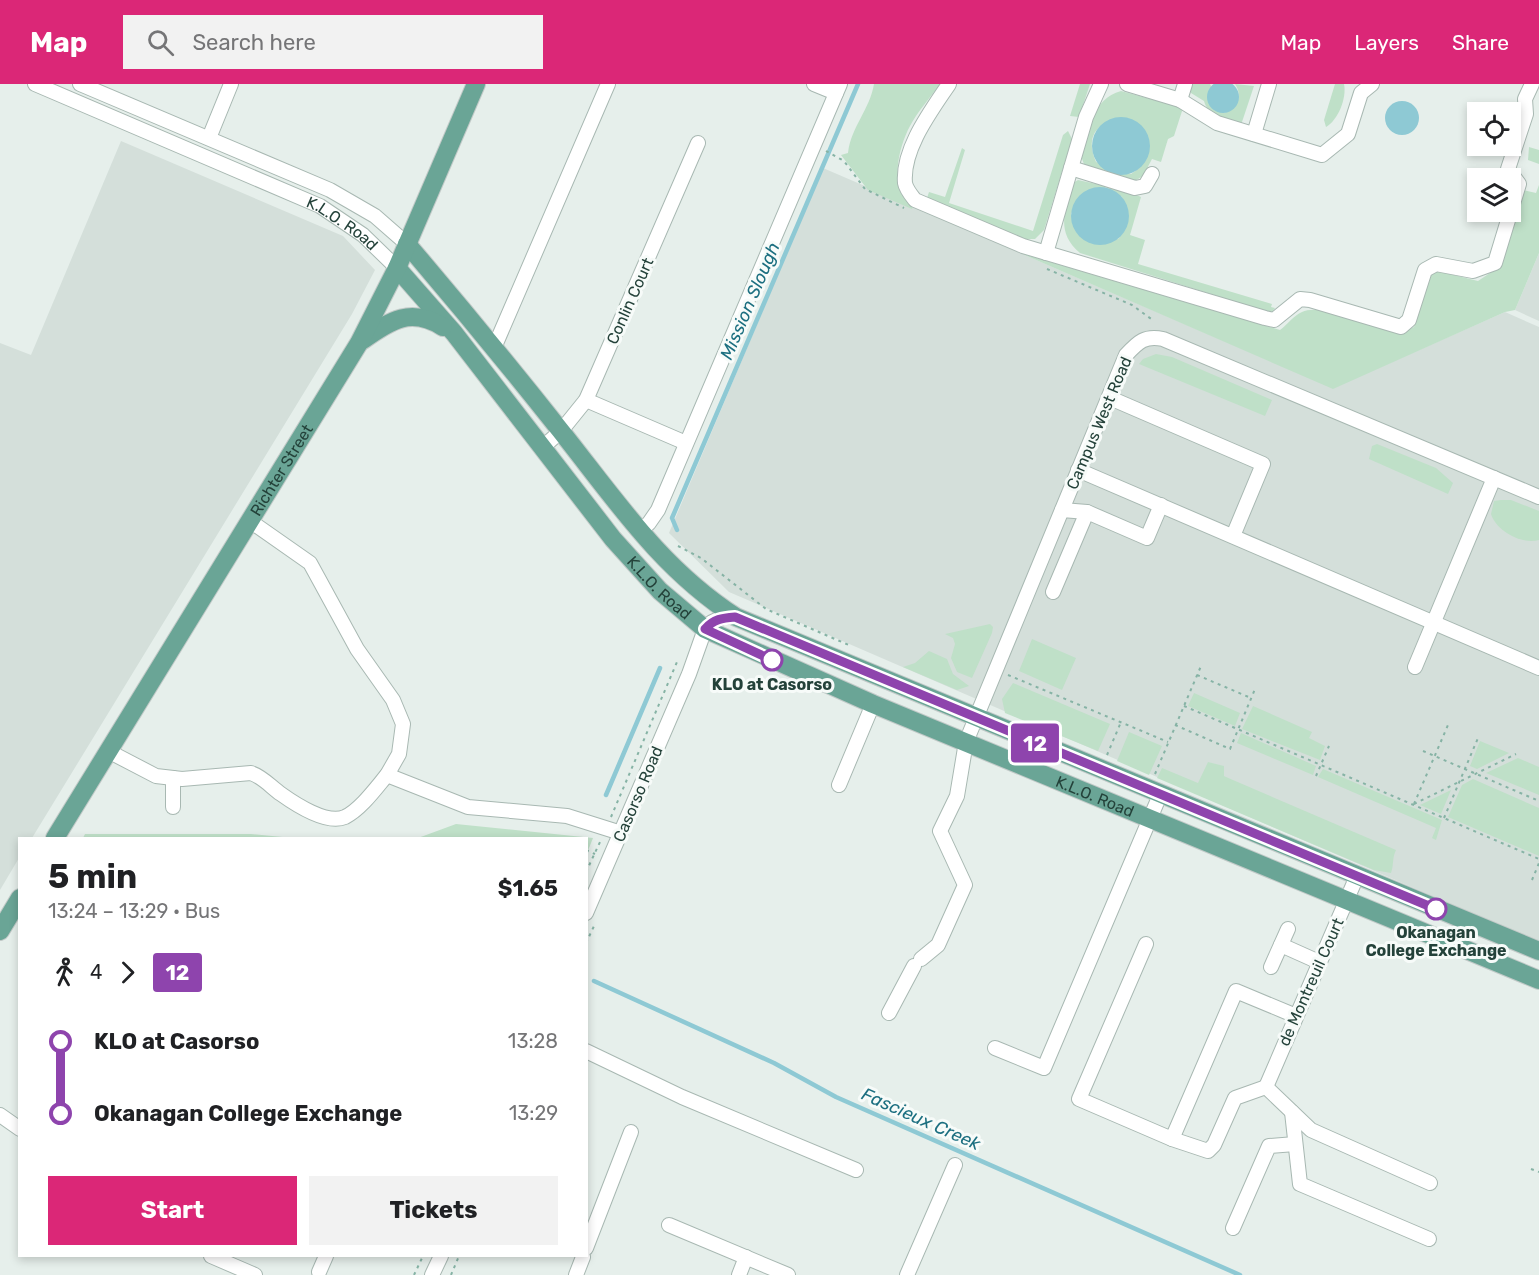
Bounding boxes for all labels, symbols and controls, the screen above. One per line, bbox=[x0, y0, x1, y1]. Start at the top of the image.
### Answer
search box bbox=[123, 15, 543, 69]
text: Map bbox=[30, 26, 87, 59]
icon: search bbox=[144, 26, 177, 59]
text: Search here bbox=[192, 29, 316, 56]
text: Map bbox=[1280, 30, 1321, 55]
text: Layers bbox=[1354, 30, 1419, 55]
text: Share bbox=[1452, 30, 1509, 55]
map controls bbox=[1467, 102, 1521, 222]
button: locate bbox=[1467, 102, 1521, 156]
button: layers bbox=[1467, 168, 1521, 222]
street label: K.L.O. Road bbox=[304, 192, 382, 254]
water label: Mission Slough bbox=[715, 239, 785, 363]
street label: Conlin Court bbox=[602, 255, 658, 347]
street label: Campus West Road bbox=[1062, 354, 1136, 492]
street label: Richter Street bbox=[246, 421, 316, 519]
street label: K.L.O. Road bbox=[623, 552, 696, 623]
marker: KLO at Casorso bbox=[761, 649, 783, 671]
place label: KLO at Casorso bbox=[712, 675, 832, 694]
line badge: 12 bbox=[1008, 724, 1062, 762]
text: 12 bbox=[1023, 731, 1047, 756]
street label: Casorso Road bbox=[609, 743, 667, 845]
street label: K.L.O. Road bbox=[1053, 771, 1137, 821]
text: 5 min bbox=[48, 857, 137, 896]
text: $1.65 bbox=[498, 875, 558, 902]
marker: Okanagan College Exchange bbox=[1425, 898, 1447, 920]
text: 13:24 – 13:29 · Bus bbox=[48, 899, 220, 923]
street label: de Montreuil Court bbox=[1274, 915, 1348, 1049]
place label: Okanagan College Exchange bbox=[1365, 923, 1507, 960]
icon: walk bbox=[48, 956, 81, 989]
icon: forward bbox=[111, 956, 144, 989]
text: 4 bbox=[90, 960, 102, 984]
text: 12 bbox=[165, 960, 190, 985]
text: KLO at Casorso bbox=[94, 1028, 259, 1055]
text: 13:28 bbox=[508, 1029, 558, 1053]
water label: Fascieux Creek bbox=[858, 1083, 984, 1155]
text: Okanagan College Exchange bbox=[94, 1100, 402, 1127]
text: 13:29 bbox=[509, 1101, 558, 1125]
button: Start bbox=[48, 1176, 297, 1245]
button: Tickets bbox=[309, 1176, 558, 1245]

